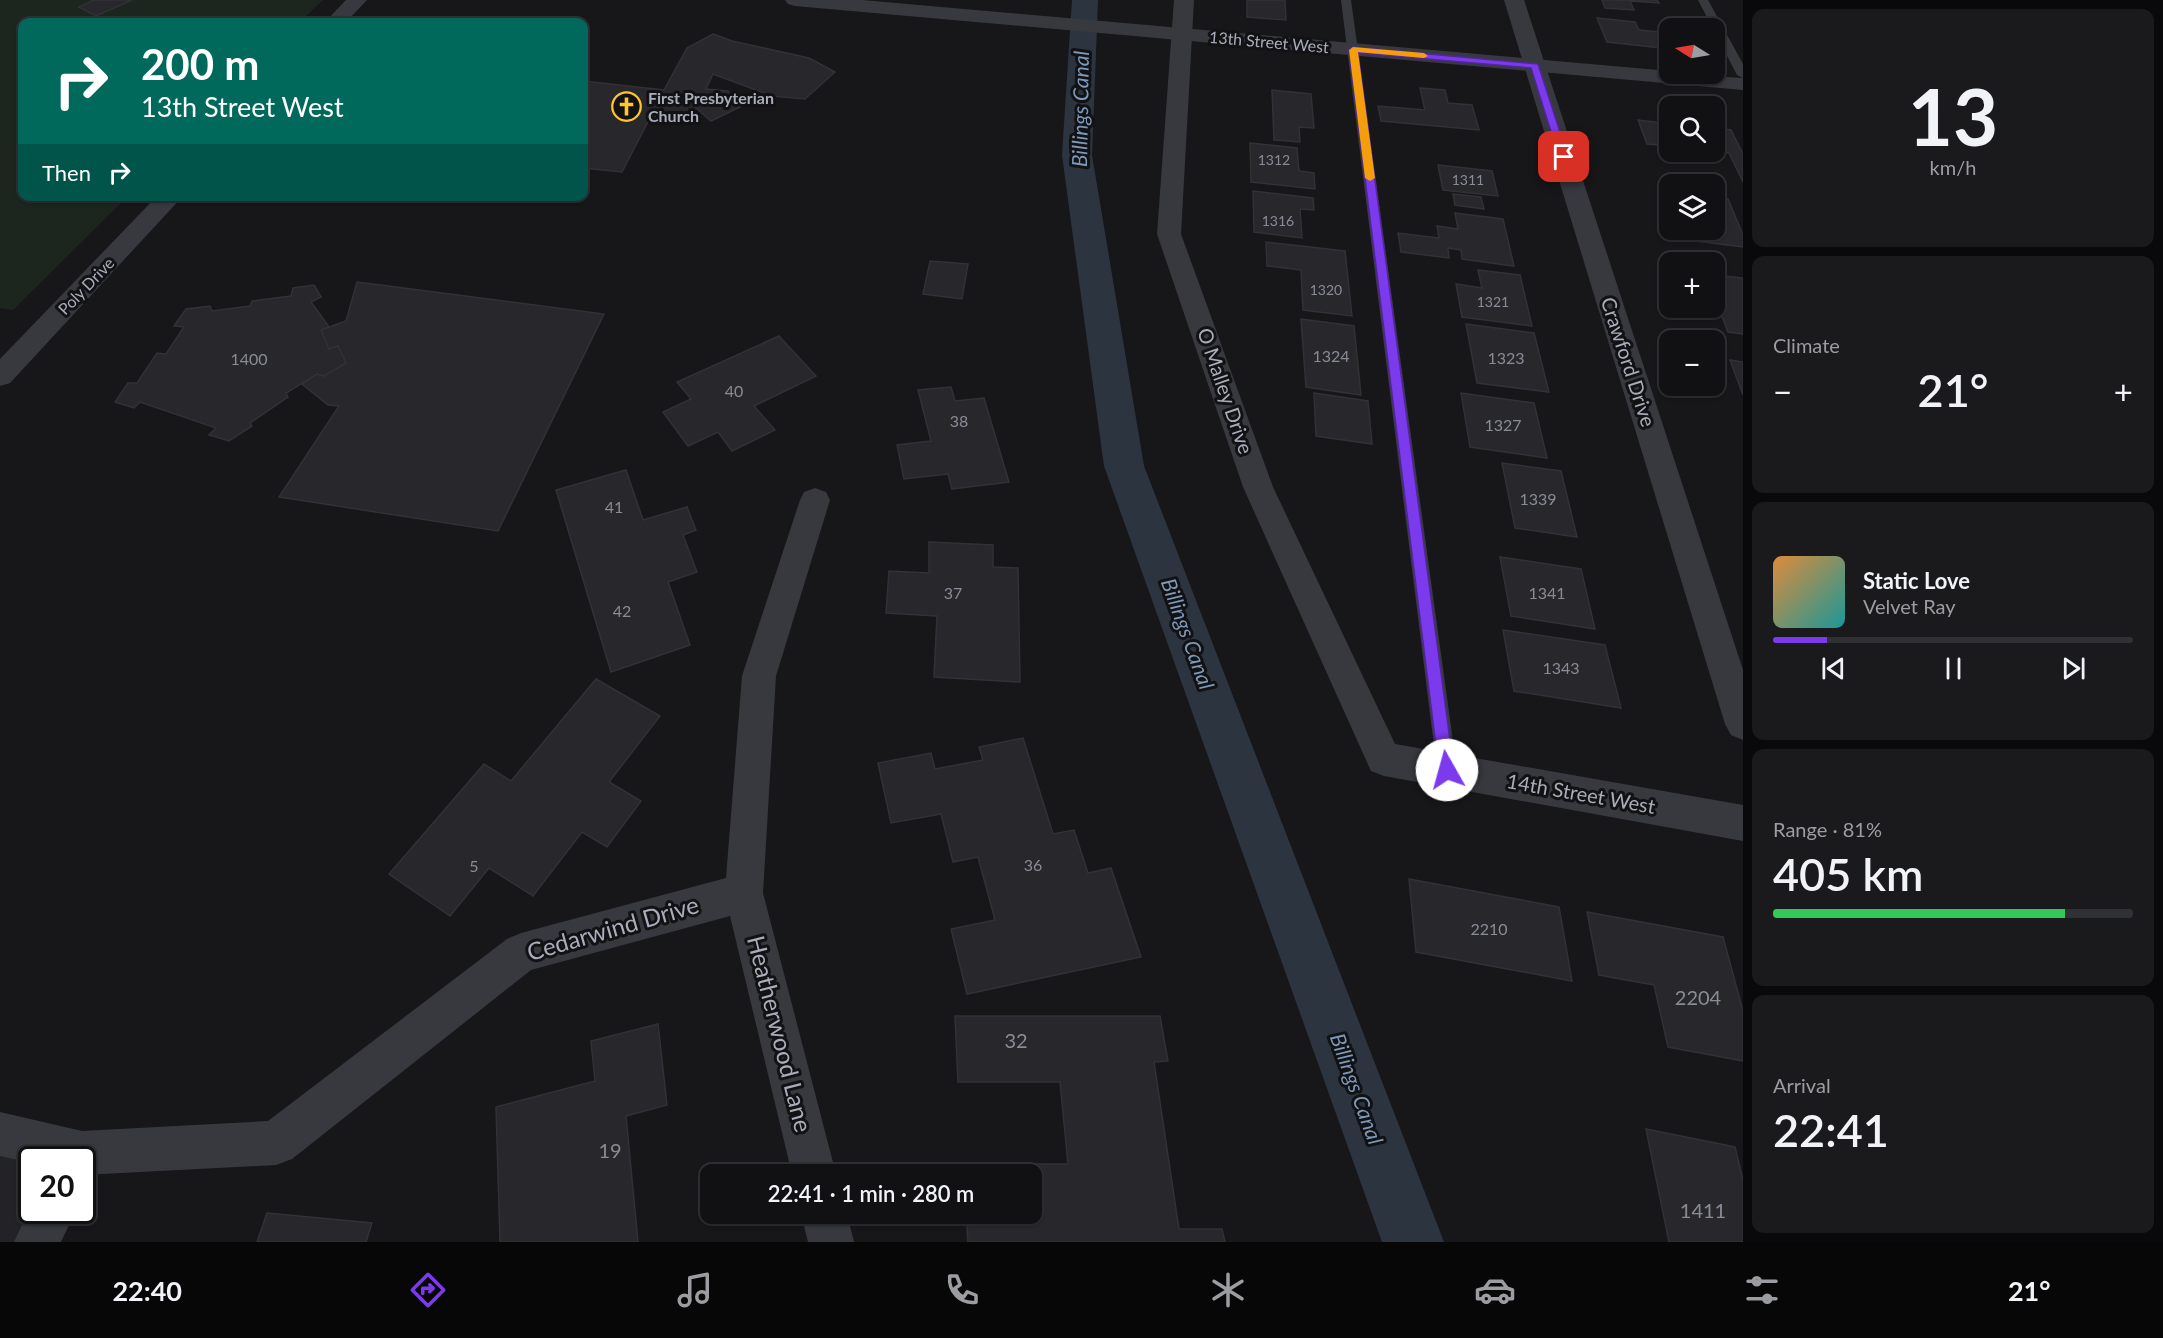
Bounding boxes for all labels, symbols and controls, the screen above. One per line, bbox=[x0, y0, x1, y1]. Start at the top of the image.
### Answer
north arrow bbox=[1659, 18, 1725, 84]
map controls bbox=[1659, 18, 1725, 396]
street label: 13th Street West bbox=[1208, 27, 1330, 56]
text: 200 m bbox=[141, 39, 259, 89]
icon: right bbox=[42, 42, 120, 120]
water label: Billings Canal bbox=[1066, 50, 1093, 167]
text: 13 bbox=[1908, 69, 1998, 163]
place label: First Presbyterian Church bbox=[648, 88, 774, 125]
text: 13th Street West bbox=[141, 90, 344, 123]
church icon: First Presbyterian Church bbox=[611, 91, 643, 123]
button: search bbox=[1659, 96, 1725, 162]
pin bbox=[1538, 131, 1589, 182]
icon: arrive bbox=[1547, 140, 1580, 173]
house number: 1312 bbox=[1258, 151, 1290, 168]
text: km/h bbox=[1930, 155, 1976, 179]
icon: right bbox=[103, 156, 136, 189]
text: Then bbox=[42, 159, 91, 186]
house number: 1311 bbox=[1452, 171, 1484, 188]
button: layers bbox=[1659, 174, 1725, 240]
house number: 1316 bbox=[1262, 212, 1294, 229]
button: + bbox=[1659, 252, 1725, 318]
street label: Poly Drive bbox=[54, 253, 118, 318]
house number: 1320 bbox=[1310, 281, 1342, 298]
house number: 1321 bbox=[1477, 293, 1509, 310]
street label: Crawford Drive bbox=[1597, 294, 1661, 430]
street label: O Malley Drive bbox=[1193, 325, 1259, 457]
button: − bbox=[1659, 330, 1725, 396]
text: Climate bbox=[1773, 333, 1840, 357]
house number: 1324 bbox=[1312, 346, 1350, 365]
house number: 1323 bbox=[1487, 348, 1525, 367]
house number: 1400 bbox=[230, 349, 268, 368]
text: 21° bbox=[1918, 363, 1988, 417]
text: − bbox=[1773, 371, 1792, 411]
text: + bbox=[2114, 371, 2133, 411]
house number: 40 bbox=[725, 381, 743, 400]
house number: 38 bbox=[950, 411, 968, 430]
house number: 1327 bbox=[1484, 415, 1522, 434]
house number: 1339 bbox=[1519, 489, 1557, 508]
house number: 41 bbox=[605, 497, 623, 516]
text: Static Love bbox=[1863, 567, 1970, 594]
water label: Billings Canal bbox=[1157, 574, 1220, 693]
house number: 37 bbox=[944, 583, 962, 602]
house number: 1341 bbox=[1528, 583, 1566, 602]
text: Velvet Ray bbox=[1863, 594, 1956, 618]
house number: 42 bbox=[613, 601, 631, 620]
icon: previous bbox=[1817, 652, 1850, 685]
icon: pause bbox=[1937, 652, 1970, 685]
icon: next bbox=[2057, 652, 2090, 685]
house number: 1343 bbox=[1542, 658, 1580, 677]
position arrow bbox=[1415, 738, 1479, 802]
street label: 14th Street West bbox=[1505, 768, 1657, 818]
text: Range · 81% bbox=[1773, 817, 1882, 841]
text: 405 km bbox=[1773, 847, 1923, 901]
house number: 36 bbox=[1024, 855, 1042, 874]
house number: 5 bbox=[469, 856, 479, 875]
street label: Cedarwind Drive bbox=[523, 889, 702, 966]
house number: 2210 bbox=[1470, 919, 1508, 938]
street label: Heatherwood Lane bbox=[742, 932, 819, 1135]
house number: 2204 bbox=[1675, 985, 1722, 1009]
house number: 32 bbox=[1004, 1028, 1028, 1052]
water label: Billings Canal bbox=[1326, 1029, 1389, 1148]
text: Arrival bbox=[1773, 1073, 1831, 1097]
text: 22:41 bbox=[1773, 1103, 1889, 1157]
house number: 19 bbox=[598, 1138, 622, 1162]
speed limit sign: 20 bbox=[18, 1146, 96, 1224]
text: 22:41 · 1 min · 280 m bbox=[768, 1180, 974, 1207]
house number: 1411 bbox=[1680, 1198, 1726, 1222]
icon: directions bbox=[407, 1269, 449, 1311]
icon: music bbox=[674, 1269, 716, 1311]
icon: phone bbox=[941, 1269, 983, 1311]
icon: climate bbox=[1207, 1269, 1249, 1311]
icon: car bbox=[1474, 1269, 1516, 1311]
icon: filters bbox=[1741, 1269, 1783, 1311]
text: 22:40 bbox=[112, 1274, 182, 1307]
text: 21° bbox=[2008, 1274, 2050, 1307]

